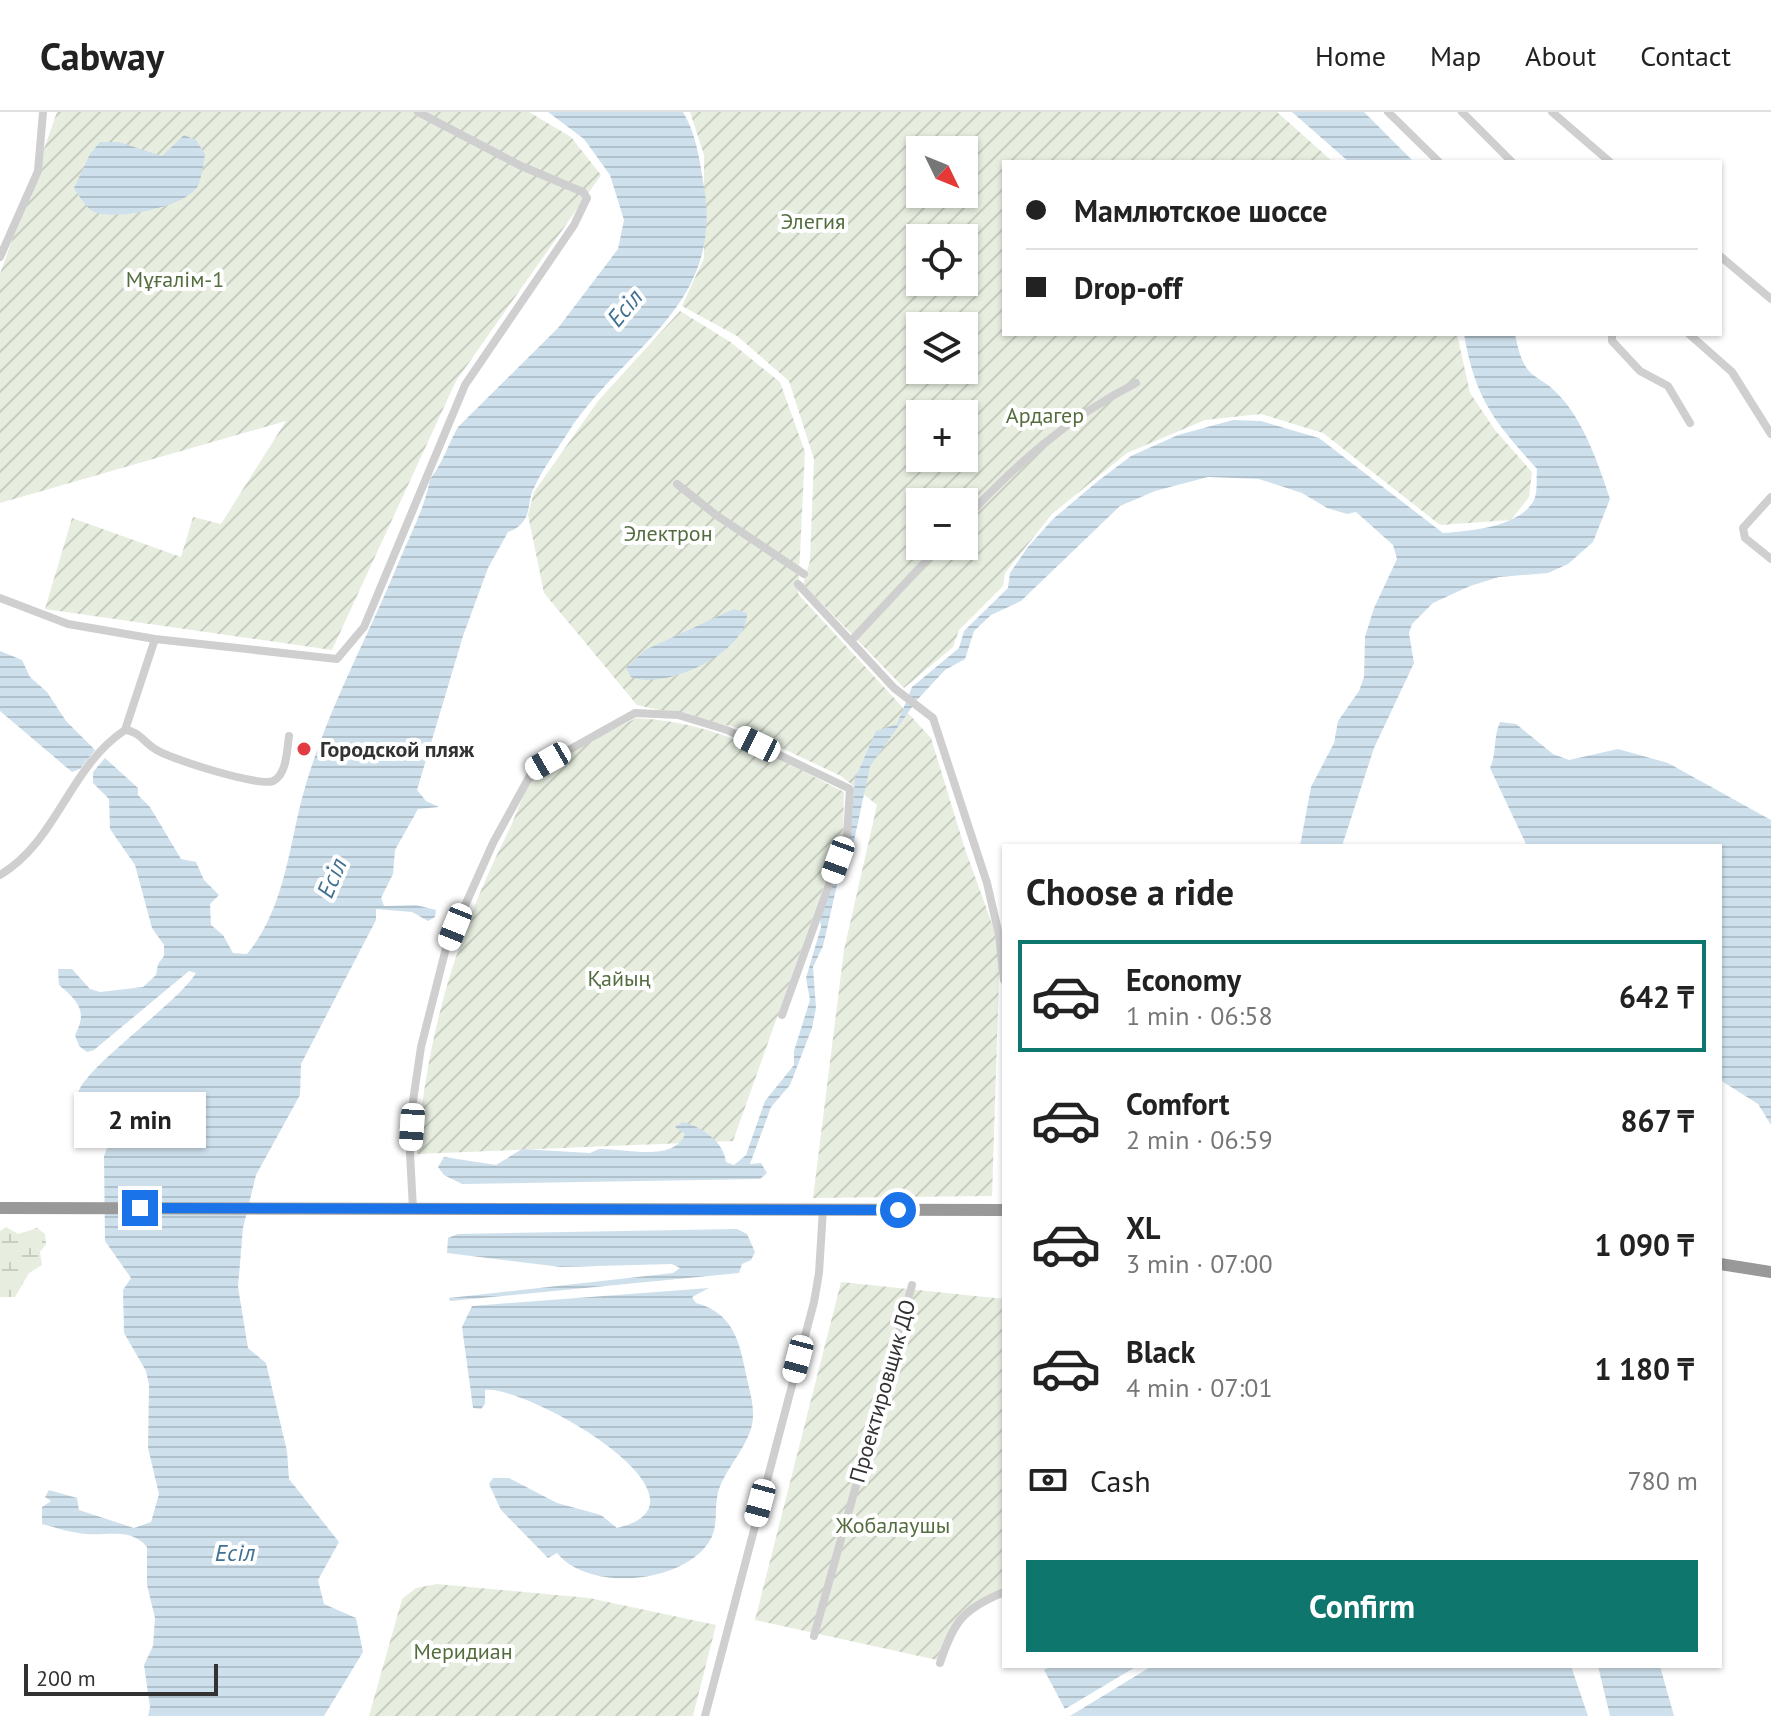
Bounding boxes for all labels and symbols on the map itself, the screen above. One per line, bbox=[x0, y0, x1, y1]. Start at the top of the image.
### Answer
north arrow bbox=[906, 136, 978, 208]
park label: Элегия bbox=[781, 207, 845, 235]
park label: Мұғалім-1 bbox=[126, 265, 224, 293]
water label: Есіл bbox=[600, 282, 650, 333]
park label: Ардагер bbox=[1006, 401, 1084, 429]
park label: Электрон bbox=[623, 519, 713, 547]
car bbox=[730, 723, 784, 765]
place label: Городской пляж bbox=[320, 735, 475, 763]
car bbox=[521, 739, 575, 783]
marker: Городской пляж bbox=[295, 740, 313, 758]
car bbox=[819, 833, 857, 887]
water label: Есіл bbox=[309, 853, 354, 902]
car bbox=[435, 900, 475, 954]
park label: Қайың bbox=[588, 964, 651, 992]
callout: 2 min bbox=[74, 1092, 206, 1148]
car bbox=[398, 1102, 426, 1152]
route end bbox=[122, 1190, 158, 1226]
route start bbox=[880, 1192, 916, 1228]
street label: Проектировщик ДО bbox=[842, 1296, 922, 1486]
car bbox=[780, 1333, 816, 1385]
car bbox=[742, 1477, 778, 1529]
park label: Жобалаушы bbox=[835, 1511, 950, 1539]
water label: Есіл bbox=[215, 1537, 255, 1568]
park label: Меридиан bbox=[413, 1637, 513, 1665]
scale bar bbox=[24, 1660, 218, 1696]

